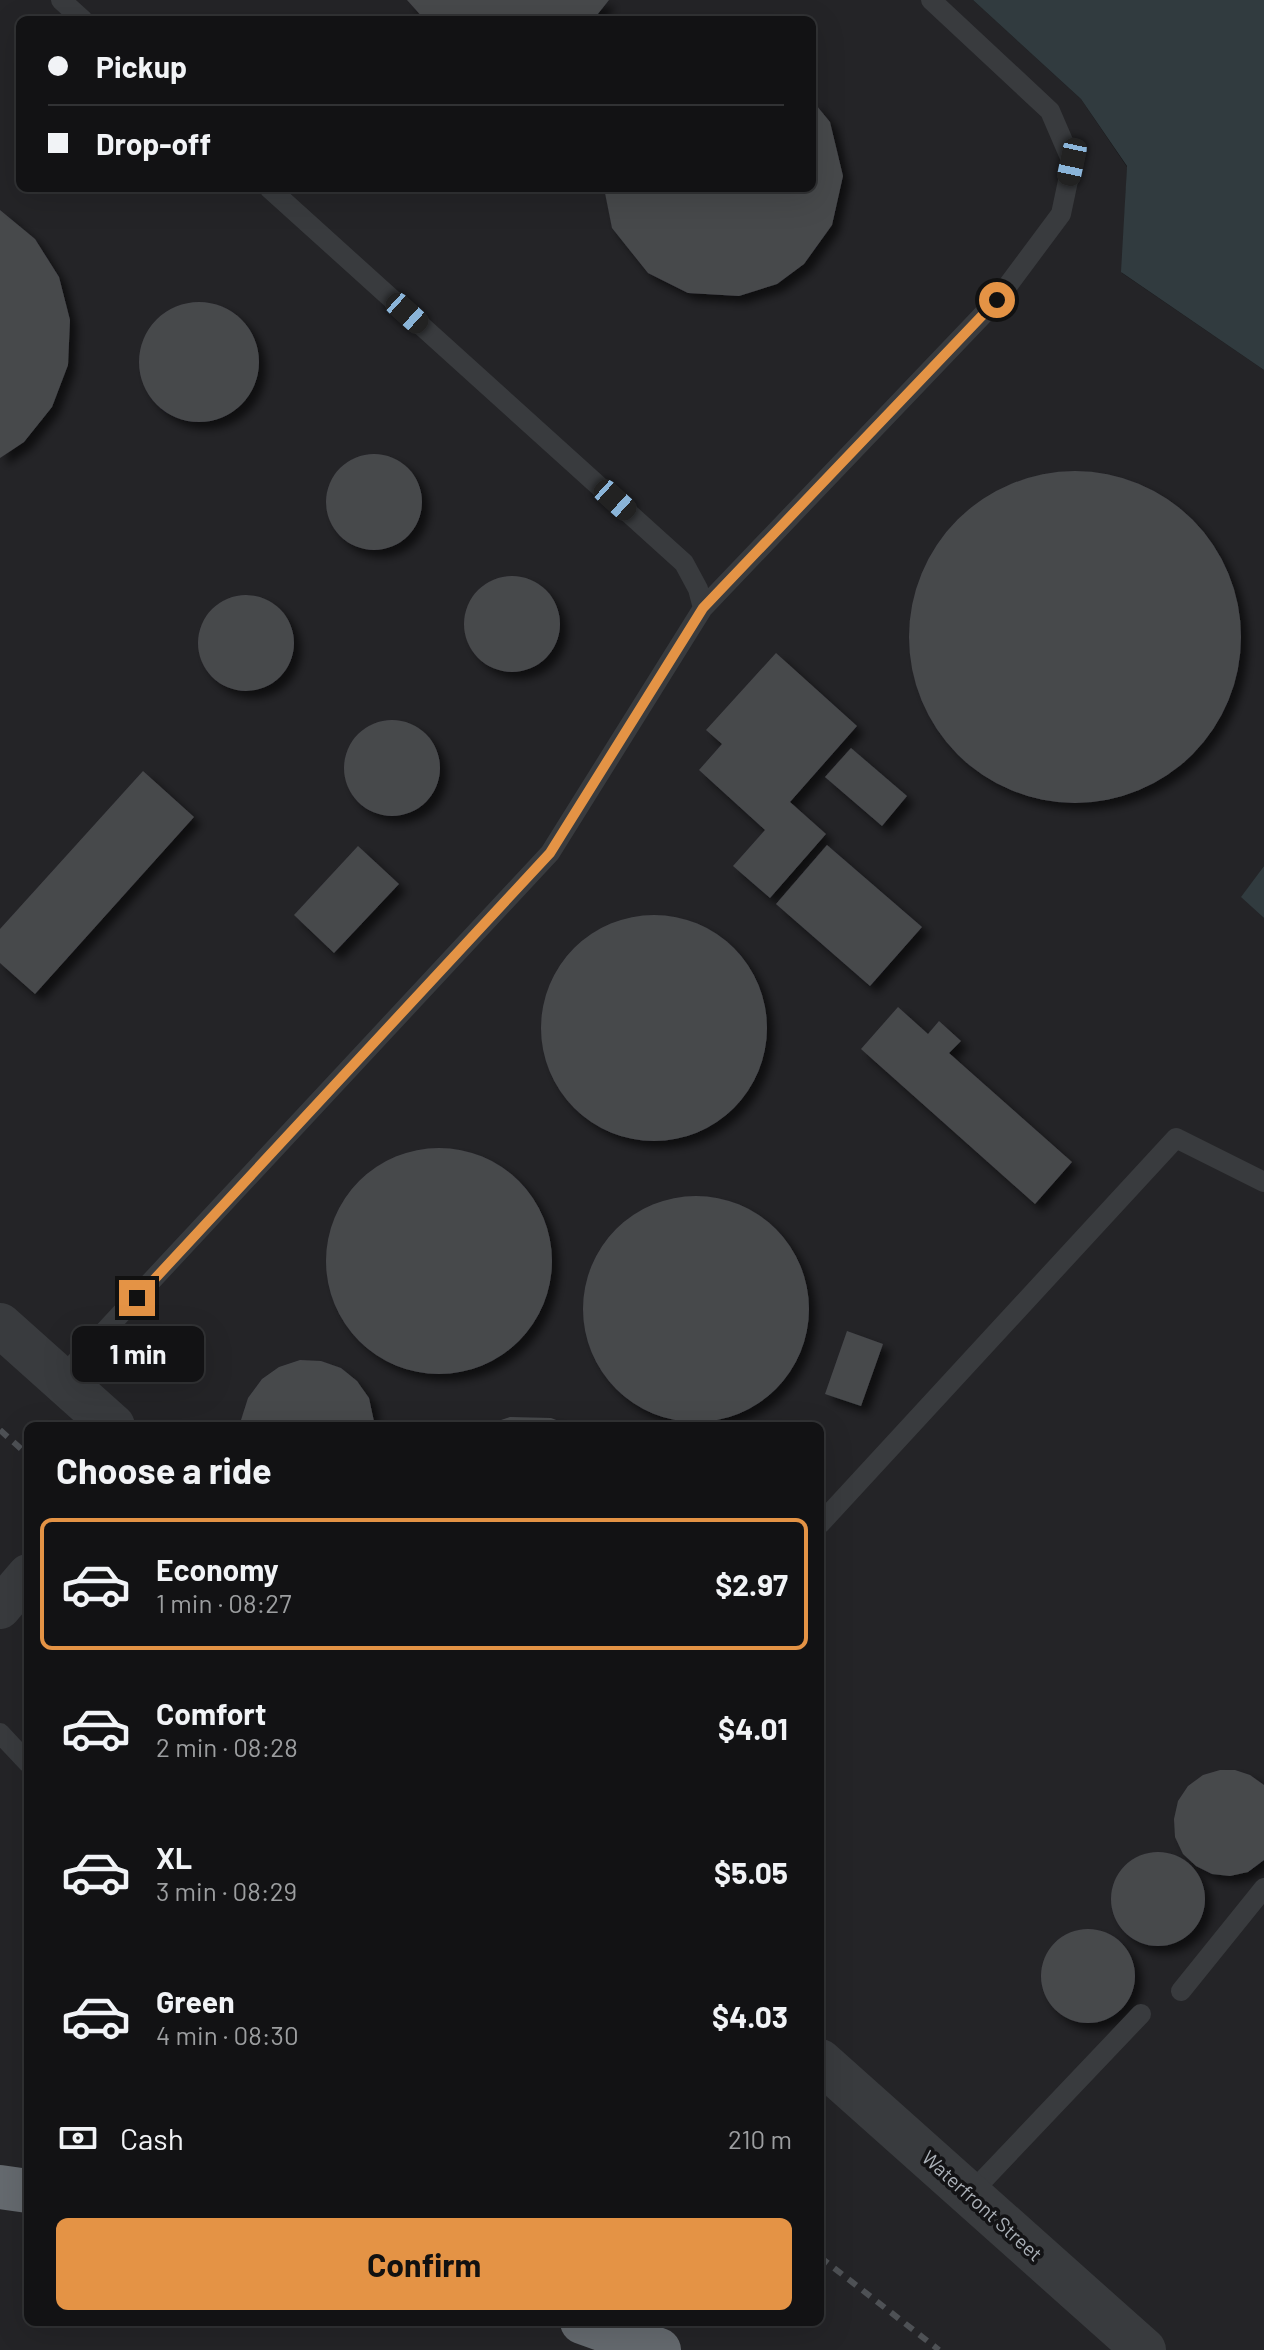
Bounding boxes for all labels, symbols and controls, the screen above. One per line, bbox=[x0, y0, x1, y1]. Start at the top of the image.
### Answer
text: Pickup bbox=[96, 48, 187, 84]
text: Drop-off bbox=[96, 125, 211, 161]
car bbox=[1055, 136, 1089, 188]
route start bbox=[979, 282, 1015, 318]
car bbox=[381, 288, 433, 338]
car bbox=[589, 475, 641, 525]
route end bbox=[119, 1280, 155, 1316]
callout: 1 min bbox=[71, 1326, 203, 1382]
text: 1 min bbox=[110, 1338, 166, 1369]
text: Choose a ride bbox=[56, 1448, 272, 1491]
icon: car bbox=[60, 1548, 132, 1620]
text: Economy bbox=[156, 1551, 279, 1587]
text: $2.97 bbox=[715, 1566, 788, 1602]
text: 1 min · 08:27 bbox=[156, 1587, 292, 1618]
icon: car bbox=[60, 1692, 132, 1764]
text: Comfort bbox=[156, 1695, 266, 1731]
text: $4.01 bbox=[718, 1710, 788, 1746]
text: 2 min · 08:28 bbox=[156, 1731, 298, 1762]
icon: car bbox=[60, 1836, 132, 1908]
text: XL bbox=[156, 1839, 192, 1875]
text: $5.05 bbox=[714, 1854, 788, 1890]
text: 3 min · 08:29 bbox=[156, 1875, 297, 1906]
icon: car bbox=[60, 1980, 132, 2052]
text: Green bbox=[156, 1983, 235, 2019]
text: $4.03 bbox=[712, 1998, 788, 2034]
text: 4 min · 08:30 bbox=[156, 2019, 299, 2050]
icon: cash bbox=[56, 2116, 100, 2160]
text: Cash bbox=[120, 2120, 184, 2156]
text: 210 m bbox=[728, 2123, 792, 2154]
street label: Waterfront Street bbox=[917, 2145, 1048, 2266]
button: Confirm bbox=[56, 2218, 792, 2310]

